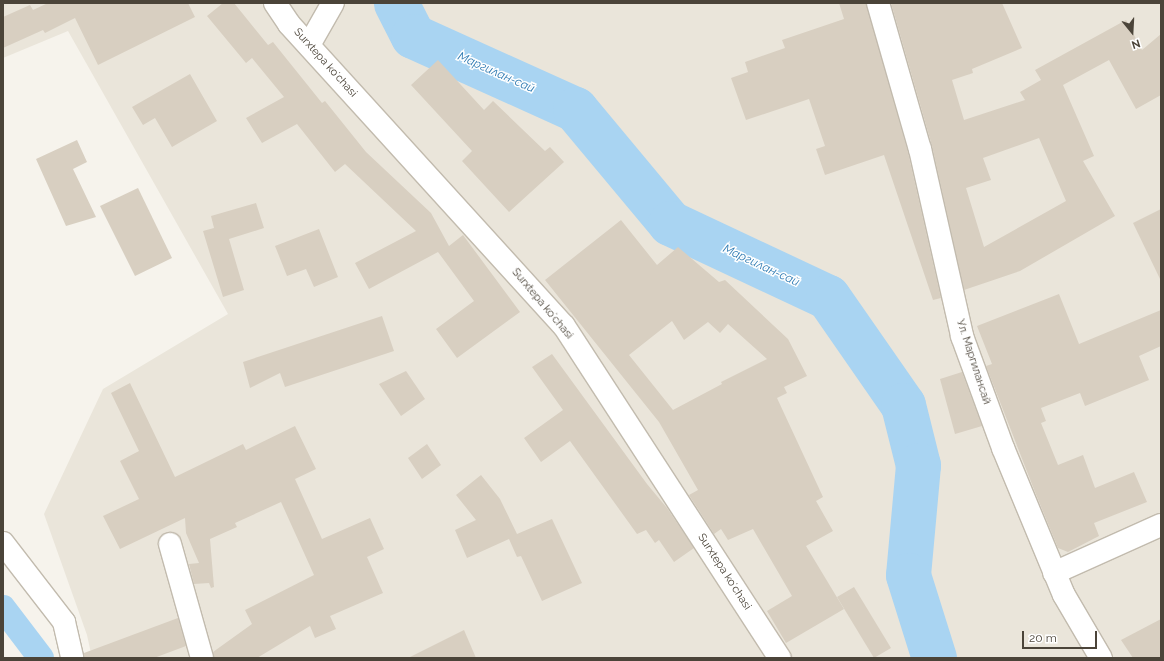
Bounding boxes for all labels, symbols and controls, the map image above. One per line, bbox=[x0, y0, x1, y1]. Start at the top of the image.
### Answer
north arrow bbox=[1112, 12, 1152, 52]
street label: Surxtepa koʻchasi bbox=[291, 26, 359, 100]
text: N bbox=[1130, 36, 1142, 51]
water label: Маргилан-сай bbox=[455, 50, 537, 96]
water label: Маргилан-сай bbox=[721, 242, 801, 290]
street label: Surxtepa koʻchasi bbox=[509, 266, 575, 342]
street label: Ул. Маргилансай bbox=[953, 318, 993, 406]
street label: Surxtepa koʻchasi bbox=[694, 531, 754, 613]
scale bar bbox=[1024, 623, 1099, 649]
text: 20 m bbox=[1029, 631, 1057, 645]

